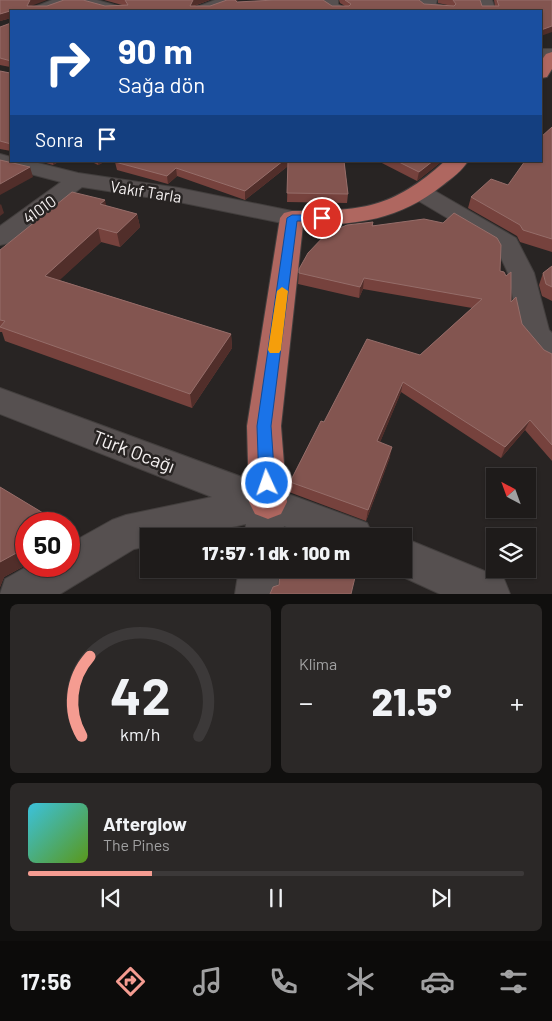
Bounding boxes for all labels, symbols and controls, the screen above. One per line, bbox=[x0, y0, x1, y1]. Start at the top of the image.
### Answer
text: 90 m bbox=[118, 29, 193, 71]
icon: right bbox=[35, 30, 100, 95]
text: Sağa dön bbox=[118, 71, 205, 97]
icon: arrive bbox=[93, 125, 121, 153]
text: Sonra bbox=[35, 128, 83, 151]
street label: Vakıf Tarla bbox=[109, 176, 183, 206]
street label: 41010 bbox=[19, 191, 59, 227]
pin bbox=[301, 197, 343, 239]
icon: arrive bbox=[308, 204, 336, 232]
street label: Türk Ocağı bbox=[90, 425, 178, 477]
position arrow bbox=[240, 456, 292, 508]
north arrow bbox=[486, 468, 536, 518]
map controls bbox=[486, 468, 536, 578]
speed limit sign: 50 bbox=[15, 512, 80, 577]
button: layers bbox=[486, 528, 536, 578]
text: 17:57 · 1 dk · 100 m bbox=[202, 541, 350, 564]
text: Klima bbox=[299, 654, 337, 673]
text: 42 bbox=[110, 663, 171, 725]
text: 21.5° bbox=[371, 678, 452, 724]
text: − bbox=[299, 685, 313, 719]
text: + bbox=[510, 685, 524, 719]
text: km/h bbox=[120, 723, 161, 745]
text: Afterglow bbox=[103, 812, 187, 835]
text: The Pines bbox=[103, 835, 170, 854]
icon: previous bbox=[97, 884, 125, 912]
icon: pause bbox=[262, 884, 290, 912]
icon: next bbox=[427, 884, 455, 912]
icon: directions bbox=[113, 964, 148, 999]
icon: music bbox=[190, 964, 225, 999]
icon: phone bbox=[266, 964, 301, 999]
icon: climate bbox=[343, 964, 378, 999]
icon: car bbox=[420, 964, 455, 999]
icon: filters bbox=[496, 964, 531, 999]
text: 17:56 bbox=[21, 968, 71, 994]

